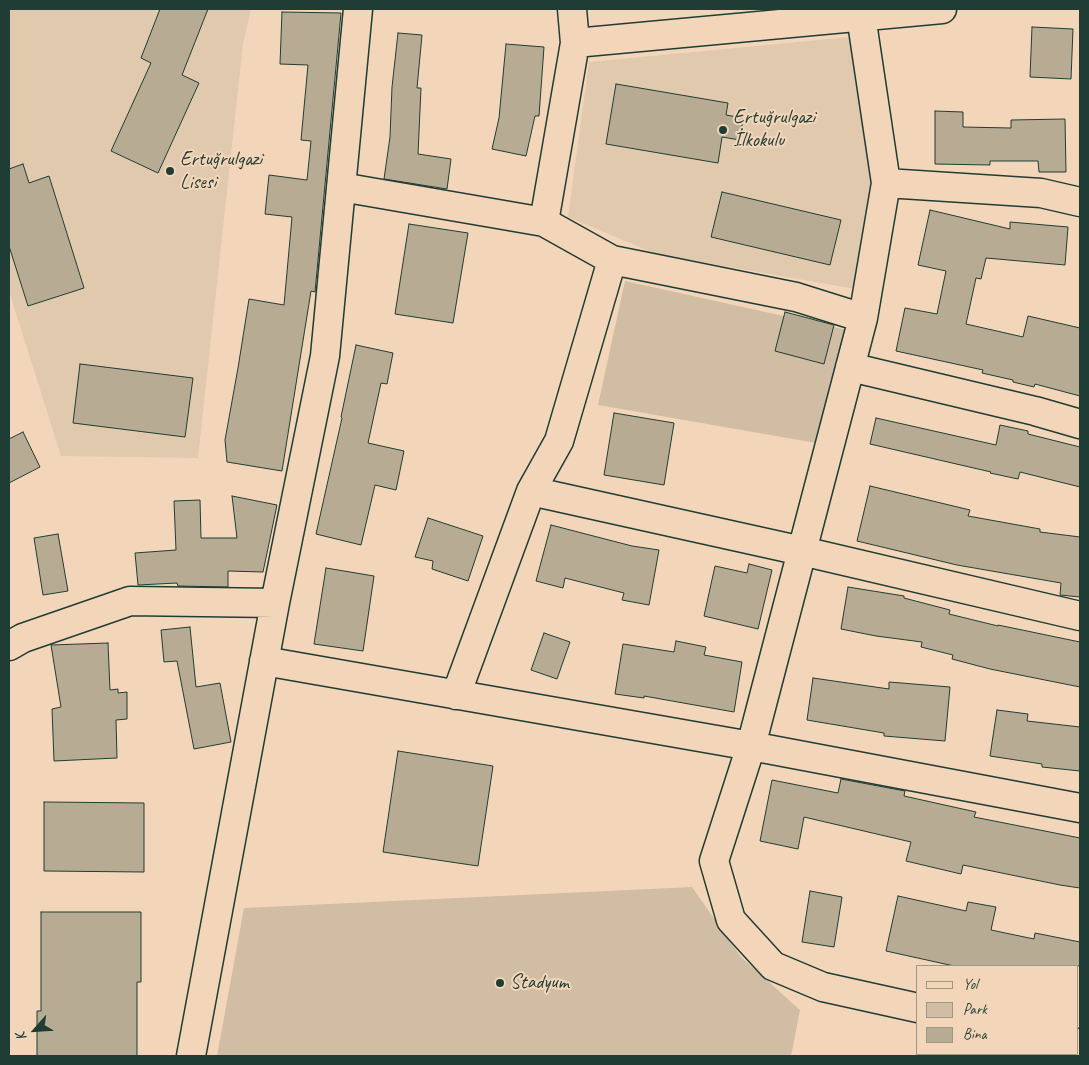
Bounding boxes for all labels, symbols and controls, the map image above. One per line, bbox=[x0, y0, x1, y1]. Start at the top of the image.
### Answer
place label: Ertuğrulgazi İlkokulu bbox=[733, 106, 815, 153]
marker: Ertuğrulgazi İlkokulu bbox=[717, 124, 729, 136]
place label: Ertuğrulgazi Lisesi bbox=[180, 148, 262, 195]
marker: Ertuğrulgazi Lisesi bbox=[164, 165, 176, 177]
legend bbox=[916, 965, 1079, 1055]
place label: Stadyum bbox=[510, 971, 569, 995]
text: Yol bbox=[963, 975, 978, 994]
marker: Stadyum bbox=[494, 977, 506, 989]
text: Park bbox=[963, 1000, 987, 1019]
north arrow bbox=[10, 1005, 60, 1055]
text: Bina bbox=[963, 1025, 987, 1044]
text: K bbox=[12, 1030, 30, 1044]

